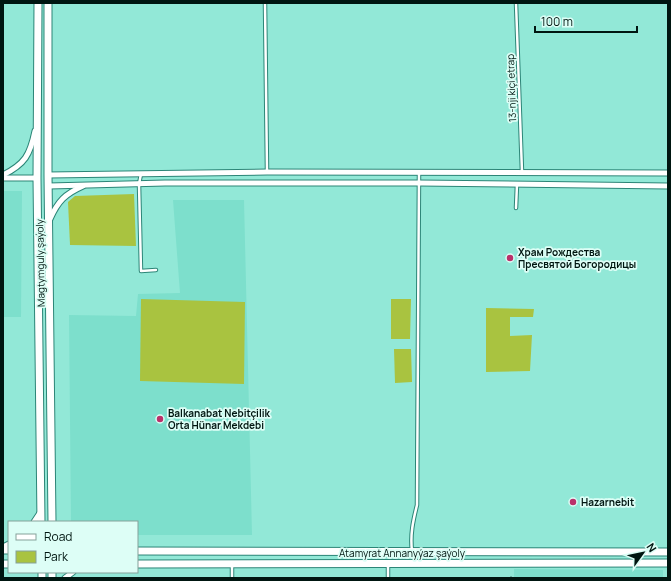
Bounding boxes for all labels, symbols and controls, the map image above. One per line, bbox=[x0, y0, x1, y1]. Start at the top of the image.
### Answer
scale bar bbox=[535, 8, 637, 34]
text: 100 m bbox=[541, 13, 573, 30]
street label: 13-nji kiçi etrap bbox=[503, 54, 519, 122]
street label: Magtymguly şaýoly bbox=[32, 218, 48, 307]
place label: Храм Рождества Пресвятой Богородицы bbox=[518, 245, 636, 271]
marker: Храм Рождества Пресвятой Богородицы bbox=[505, 253, 515, 263]
place label: Balkanabat Nebitçilik Orta Hünar Mekdebi bbox=[168, 406, 271, 432]
marker: Balkanabat Nebitçilik Orta Hünar Mekdebi bbox=[155, 414, 165, 424]
place label: Hazarnebit bbox=[581, 495, 634, 509]
marker: Hazarnebit bbox=[568, 497, 578, 507]
legend bbox=[8, 521, 138, 573]
text: Road bbox=[44, 528, 72, 545]
north arrow bbox=[623, 533, 663, 573]
text: N bbox=[643, 540, 660, 555]
street label: Atamyrat Annanyýaz şaýoly bbox=[339, 546, 466, 560]
text: Park bbox=[44, 548, 69, 565]

